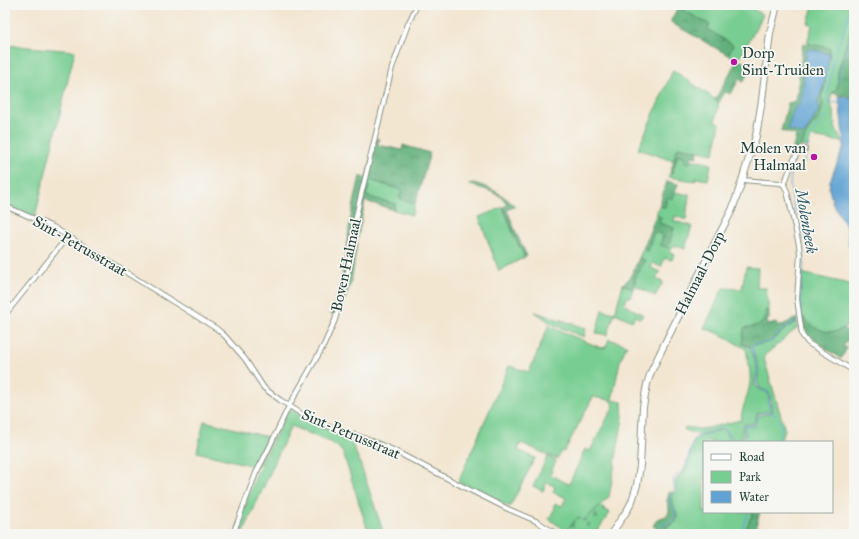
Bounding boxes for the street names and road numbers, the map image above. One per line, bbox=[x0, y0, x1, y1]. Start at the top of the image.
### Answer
street label: Sint-Petrusstraat bbox=[30, 212, 131, 281]
street label: Boven Halmaal bbox=[327, 216, 365, 313]
street label: Halmaal-Dorp bbox=[671, 228, 729, 318]
street label: Sint-Petrusstraat bbox=[299, 405, 404, 463]

